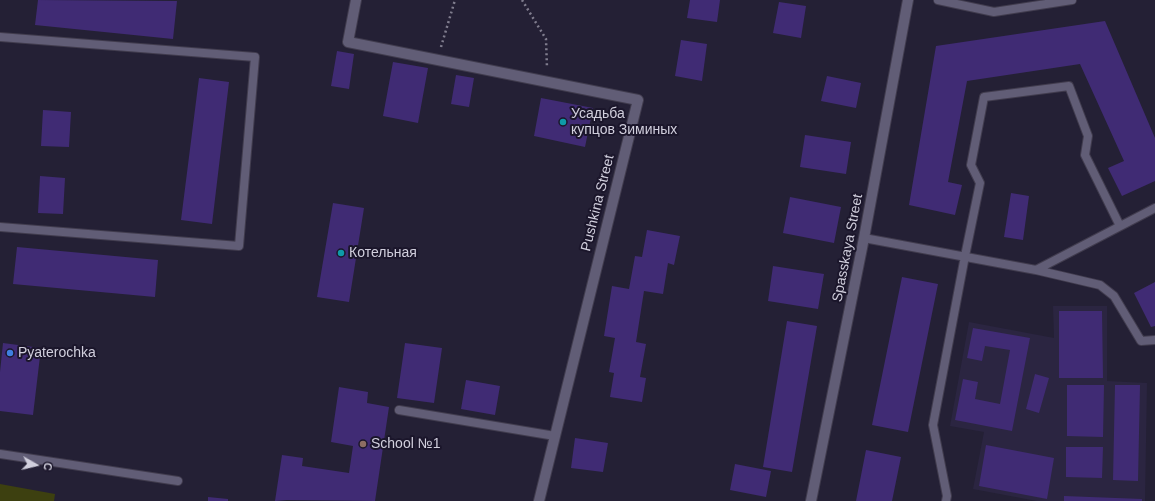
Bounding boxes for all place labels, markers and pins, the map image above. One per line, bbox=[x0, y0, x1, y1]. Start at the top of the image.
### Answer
place label: Усадьба купцов Зиминых bbox=[571, 106, 677, 138]
marker: Усадьба купцов Зиминых bbox=[558, 117, 568, 127]
place label: Котельная bbox=[349, 245, 417, 261]
marker: Котельная bbox=[336, 248, 346, 258]
place label: Pyaterochka bbox=[18, 345, 96, 361]
marker: Pyaterochka bbox=[5, 348, 15, 358]
place label: School №1 bbox=[371, 436, 441, 452]
marker: School №1 bbox=[358, 439, 368, 449]

